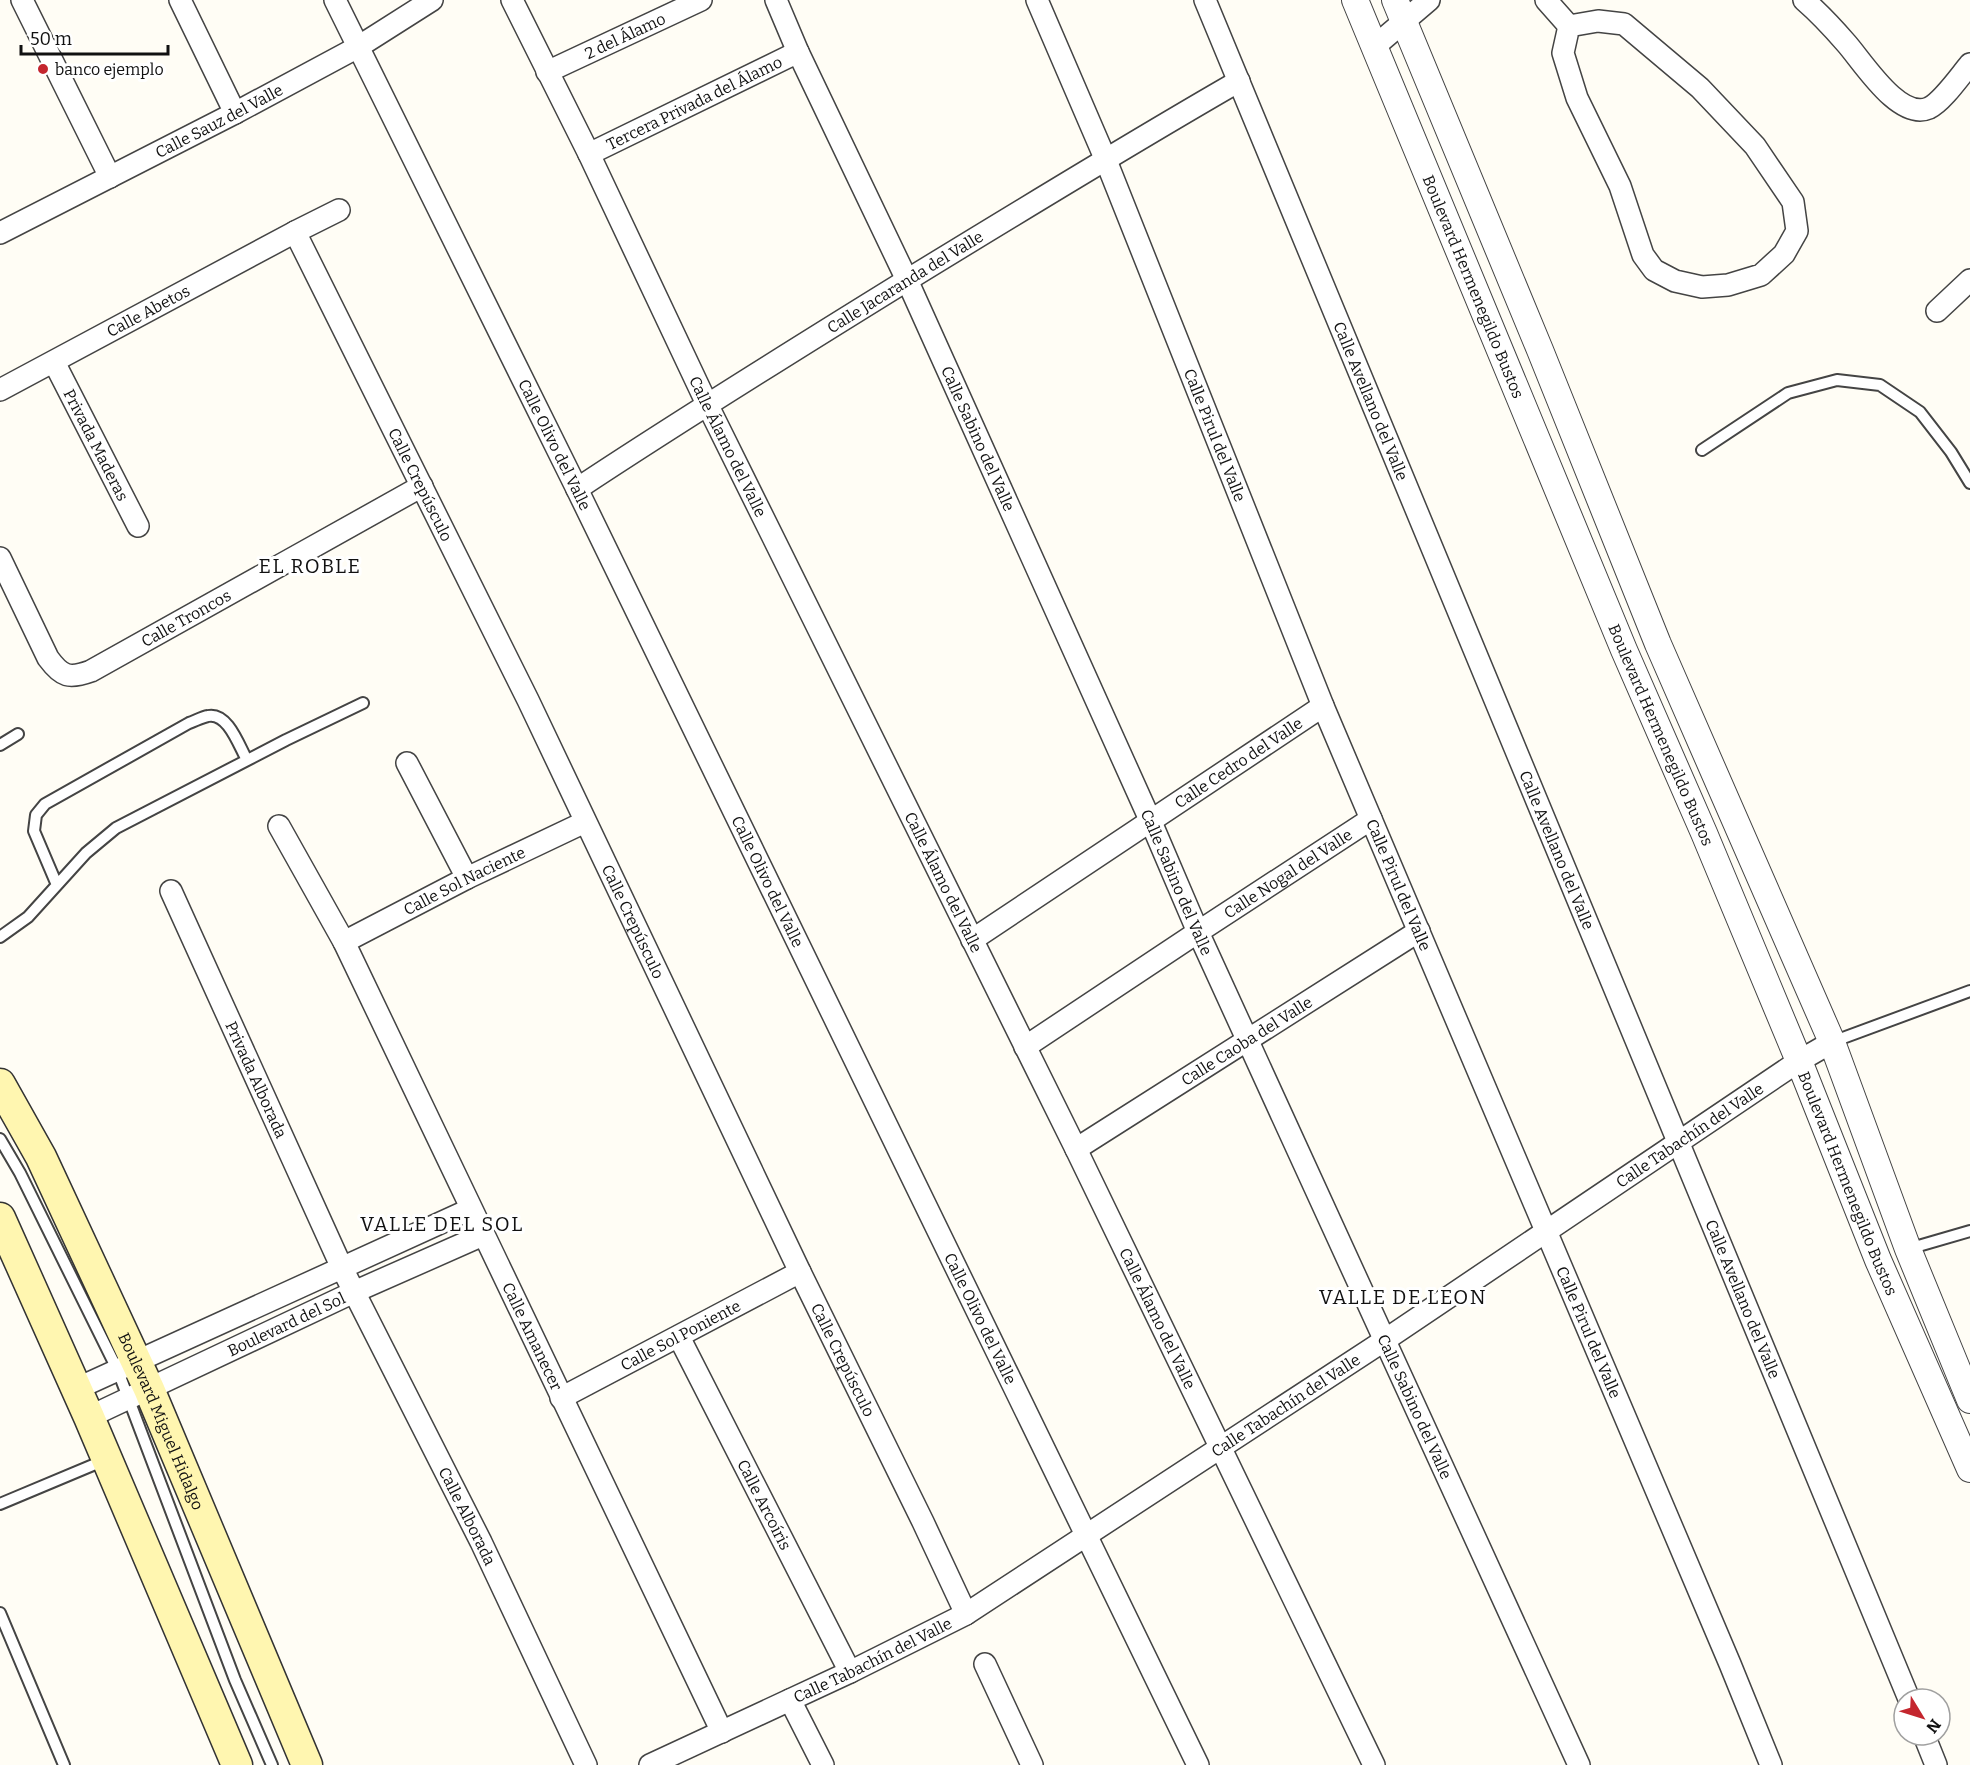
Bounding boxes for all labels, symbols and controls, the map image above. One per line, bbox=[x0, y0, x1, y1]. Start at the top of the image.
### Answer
street label: 2 del Álamo bbox=[582, 9, 668, 63]
scale bar bbox=[21, 18, 168, 56]
text: 50 m bbox=[30, 28, 72, 50]
street label: Tercera Privada del Álamo bbox=[603, 52, 785, 154]
place label: banco ejemplo bbox=[55, 60, 164, 79]
marker: banco ejemplo bbox=[36, 62, 50, 76]
street label: Calle Sauz del Valle bbox=[152, 80, 286, 162]
street label: Boulevard Hermenegildo Bustos bbox=[1418, 172, 1528, 401]
street label: Calle Jacaranda del Valle bbox=[824, 227, 987, 337]
street label: Calle Abetos bbox=[103, 281, 193, 341]
street label: Calle Avellano del Valle bbox=[1329, 319, 1412, 483]
street label: Calle Sabino del Valle bbox=[937, 363, 1019, 514]
street label: Calle Pirul del Valle bbox=[1180, 366, 1250, 504]
street label: Calle Álamo del Valle bbox=[685, 373, 770, 520]
street label: Calle Olivo del Valle bbox=[514, 376, 595, 514]
street label: Privada Maderas bbox=[59, 386, 132, 504]
street label: Calle Crepúsculo bbox=[384, 425, 456, 544]
district label: EL ROBLE bbox=[258, 554, 362, 578]
street label: Calle Troncos bbox=[138, 586, 234, 651]
street label: Boulevard Hermenegildo Bustos bbox=[1604, 621, 1717, 849]
street label: Calle Cedro del Valle bbox=[1171, 713, 1306, 812]
street label: Calle Avellano del Valle bbox=[1515, 768, 1598, 932]
street label: Calle Sabino del Valle bbox=[1136, 806, 1216, 958]
street label: Calle Álamo del Valle bbox=[900, 809, 986, 956]
street label: Calle Olivo del Valle bbox=[727, 813, 808, 951]
street label: Calle Pirul del Valle bbox=[1362, 816, 1435, 954]
street label: Calle Nogal del Valle bbox=[1220, 825, 1356, 923]
street label: Calle Sol Naciente bbox=[400, 843, 528, 919]
street label: Calle Crepúsculo bbox=[598, 862, 668, 982]
street label: Calle Caoba del Valle bbox=[1178, 992, 1316, 1090]
street label: Privada Alborada bbox=[221, 1018, 291, 1141]
street label: Boulevard Hermenegildo Bustos bbox=[1794, 1069, 1901, 1298]
street label: Calle Tabachín del Valle bbox=[1612, 1079, 1767, 1192]
district label: VALLE DEL SOL bbox=[360, 1212, 524, 1236]
street label: Calle Avellano del Valle bbox=[1701, 1217, 1784, 1381]
street label: Calle Álamo del Valle bbox=[1115, 1245, 1200, 1392]
street label: Calle Olivo del Valle bbox=[940, 1250, 1020, 1388]
street label: Calle Pirul del Valle bbox=[1552, 1263, 1625, 1401]
street label: Calle Amanecer bbox=[498, 1279, 566, 1394]
district label: VALLE DE LEON bbox=[1319, 1285, 1487, 1309]
street label: Boulevard del Sol bbox=[224, 1288, 349, 1360]
street label: Calle Sol Poniente bbox=[617, 1296, 744, 1375]
street label: Calle Crepúsculo bbox=[807, 1300, 879, 1420]
street label: Boulevard Miguel Hidalgo bbox=[114, 1330, 208, 1513]
street label: Calle Sabino del Valle bbox=[1373, 1331, 1456, 1482]
street label: Calle Tabachín del Valle bbox=[1208, 1350, 1364, 1461]
street label: Calle Arcoíris bbox=[733, 1456, 795, 1553]
street label: Calle Alborada bbox=[435, 1464, 500, 1569]
street label: Calle Tabachín del Valle bbox=[790, 1614, 955, 1707]
north arrow bbox=[1892, 1687, 1952, 1747]
text: N bbox=[1922, 1715, 1945, 1737]

